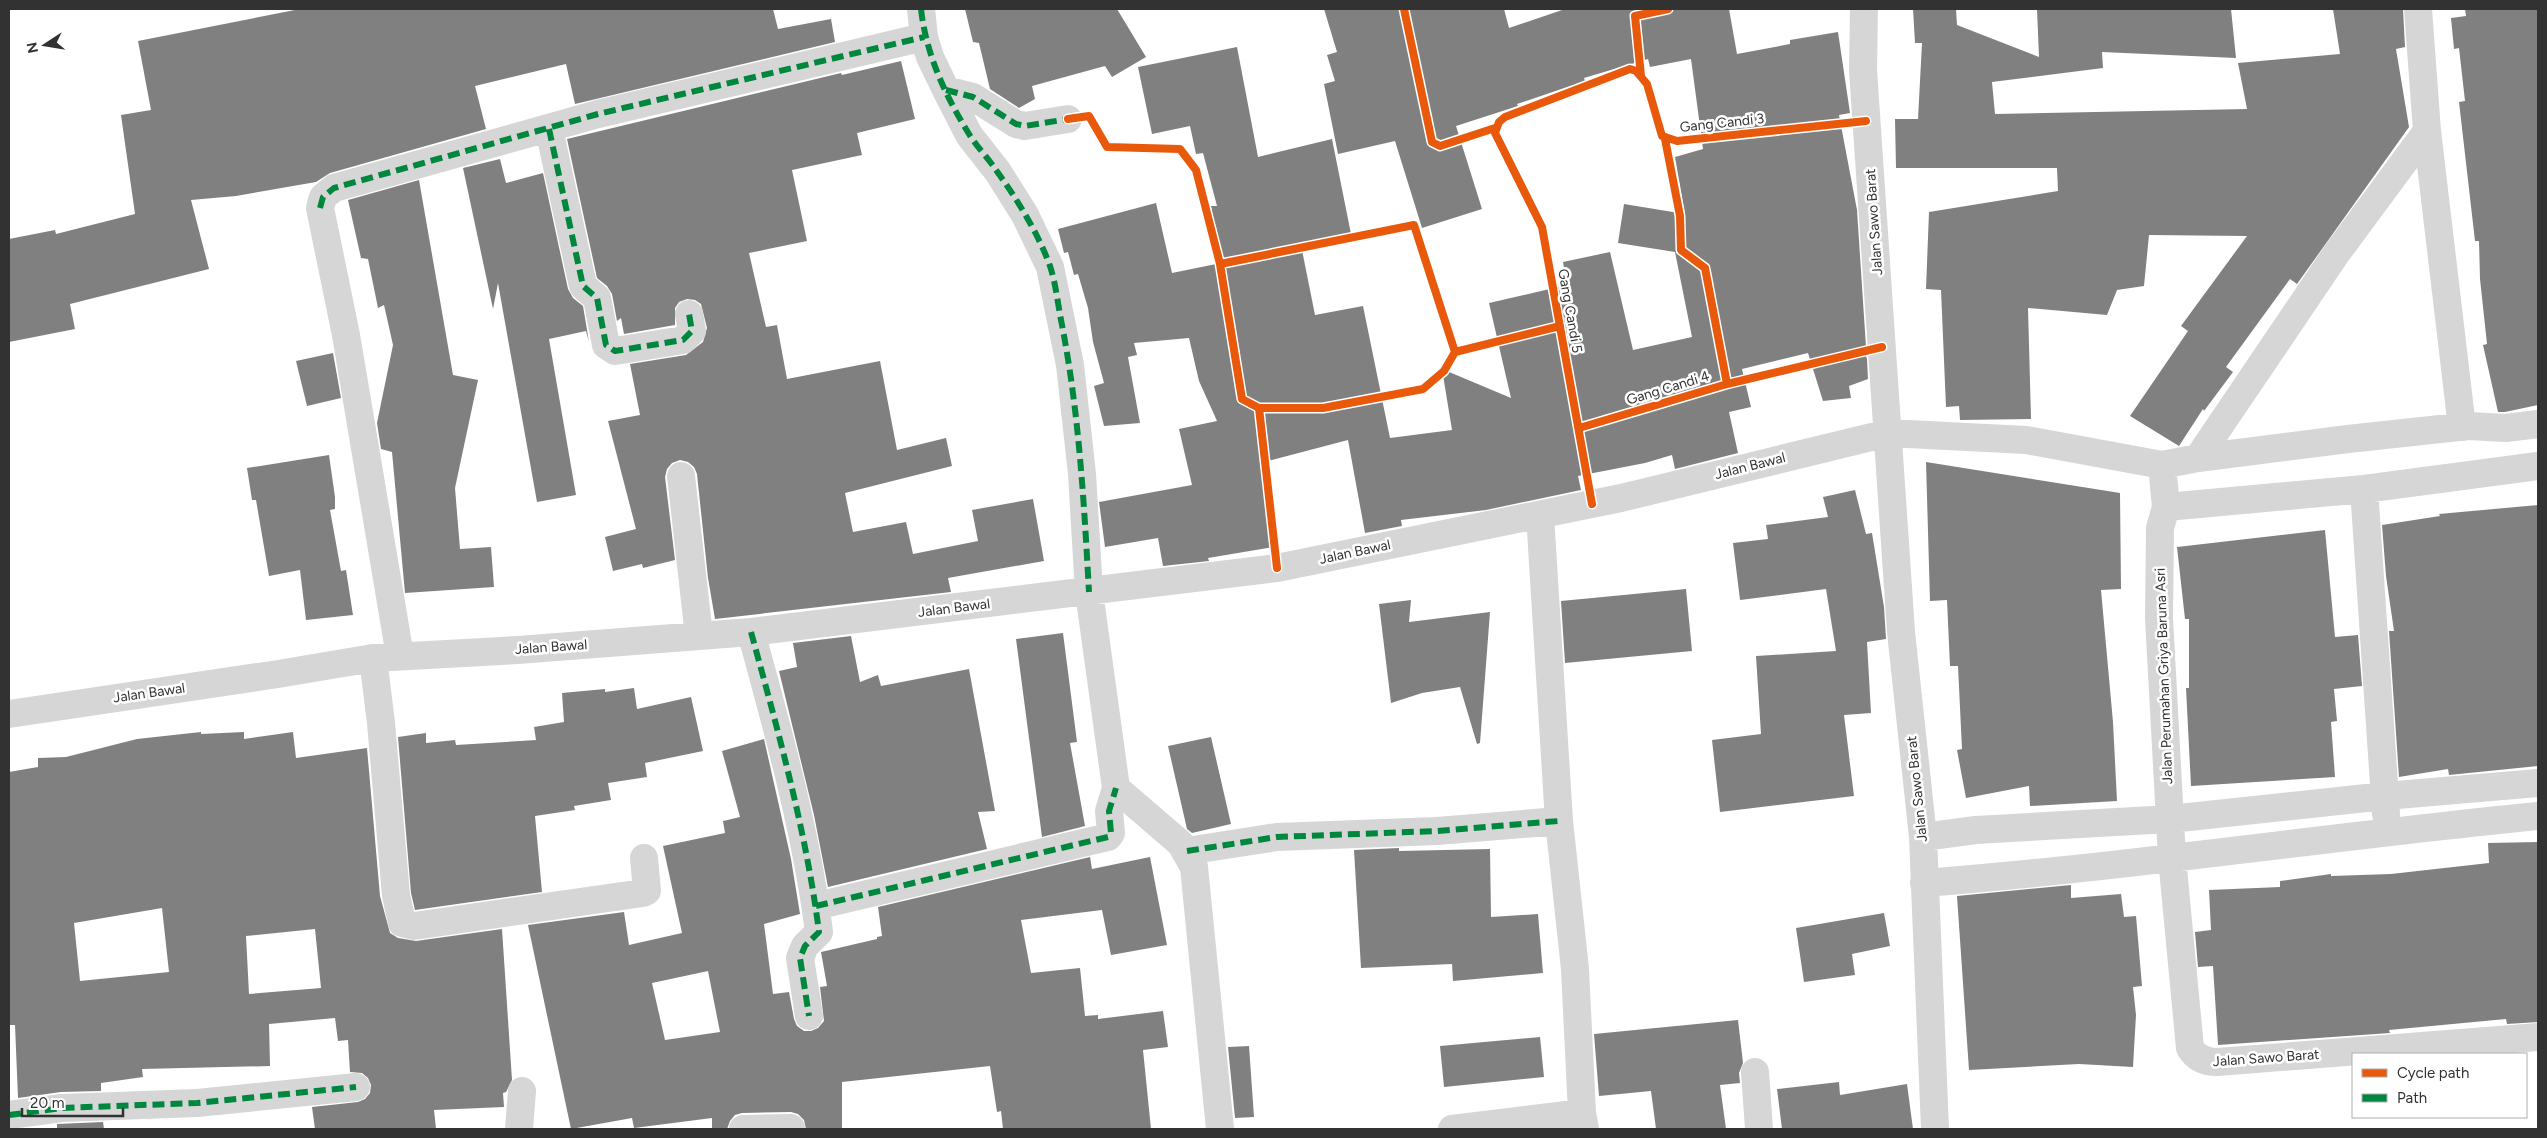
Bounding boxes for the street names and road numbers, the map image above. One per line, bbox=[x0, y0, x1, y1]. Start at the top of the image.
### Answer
street label: Gang Candi 3 bbox=[1679, 110, 1765, 136]
street label: Jalan Sawo Barat bbox=[1862, 168, 1886, 276]
street label: Gang Candi 5 bbox=[1554, 268, 1586, 354]
street label: Gang Candi 4 bbox=[1624, 367, 1712, 409]
street label: Jalan Bawal bbox=[1713, 449, 1787, 483]
street label: Jalan Bawal bbox=[1318, 536, 1392, 568]
street label: Jalan Perumahan Griya Baruna Asri bbox=[2152, 568, 2176, 784]
street label: Jalan Bawal bbox=[917, 595, 991, 621]
street label: Jalan Bawal bbox=[514, 636, 588, 658]
street label: Jalan Bawal bbox=[112, 680, 186, 706]
street label: Jalan Sawo Barat bbox=[1903, 735, 1931, 843]
street label: Jalan Sawo Barat bbox=[2212, 1046, 2320, 1070]

